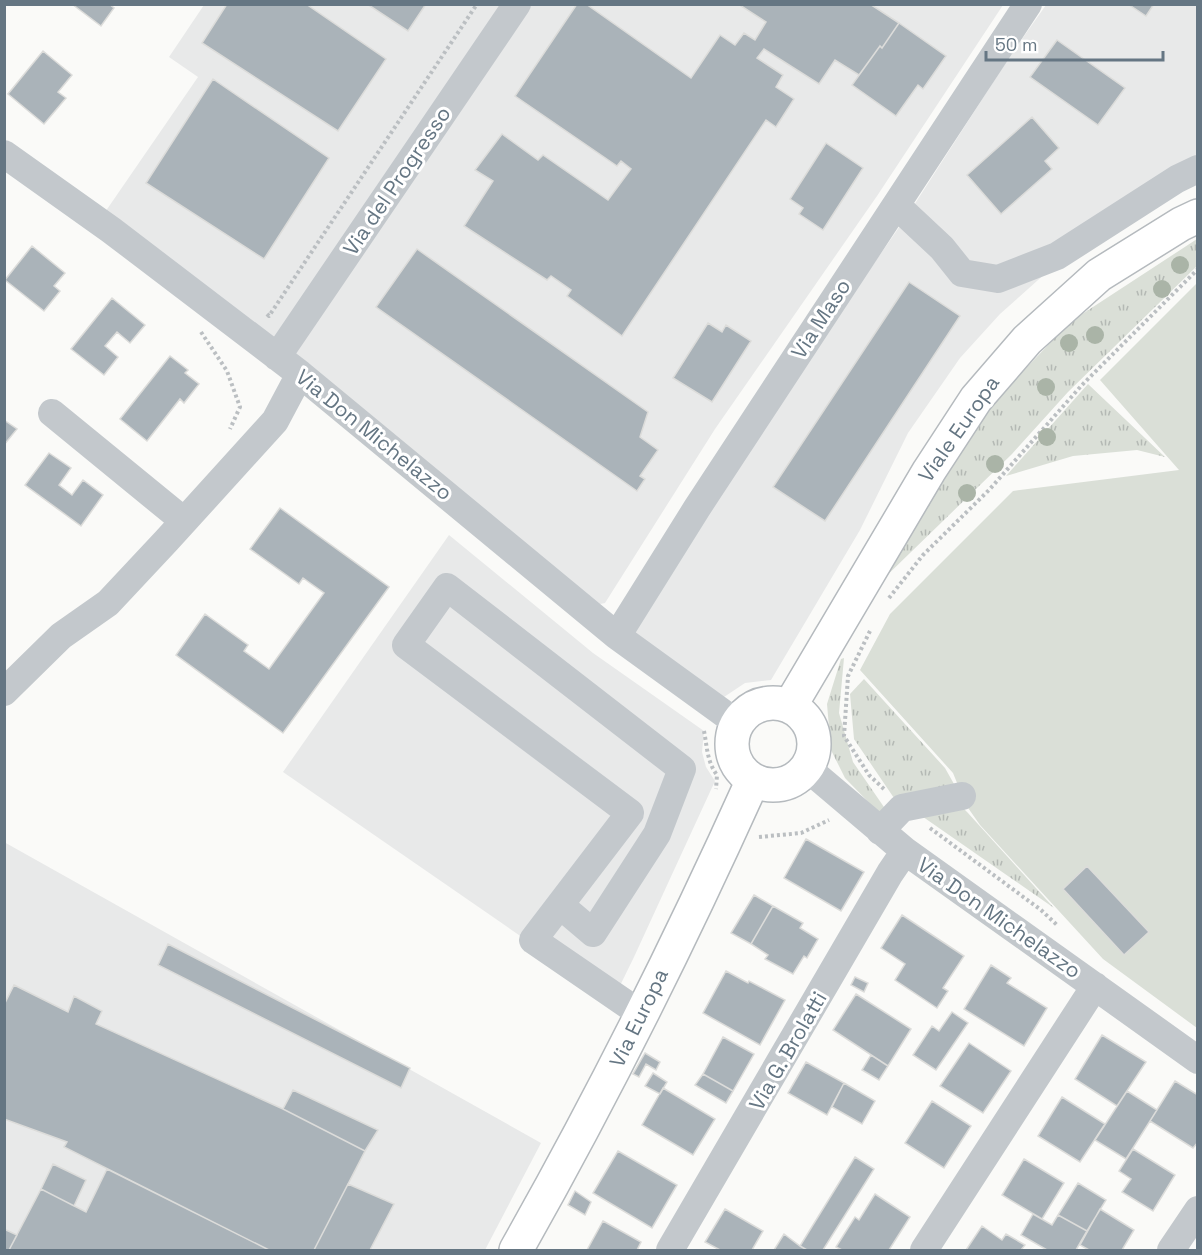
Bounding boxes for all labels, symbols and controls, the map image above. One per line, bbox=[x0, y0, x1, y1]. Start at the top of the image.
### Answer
scale bar bbox=[986, 24, 1163, 62]
text: 50 m bbox=[995, 33, 1037, 56]
street label: Via del Progresso bbox=[337, 101, 456, 260]
street label: Via Maso bbox=[785, 274, 856, 364]
street label: Via Don Michelazzo bbox=[291, 363, 458, 506]
street label: Viale Europa bbox=[912, 370, 1005, 487]
street label: Via Don Michelazzo bbox=[912, 851, 1086, 984]
street label: Via Europa bbox=[603, 964, 674, 1072]
street label: Via G. Brolatti bbox=[743, 987, 832, 1115]

